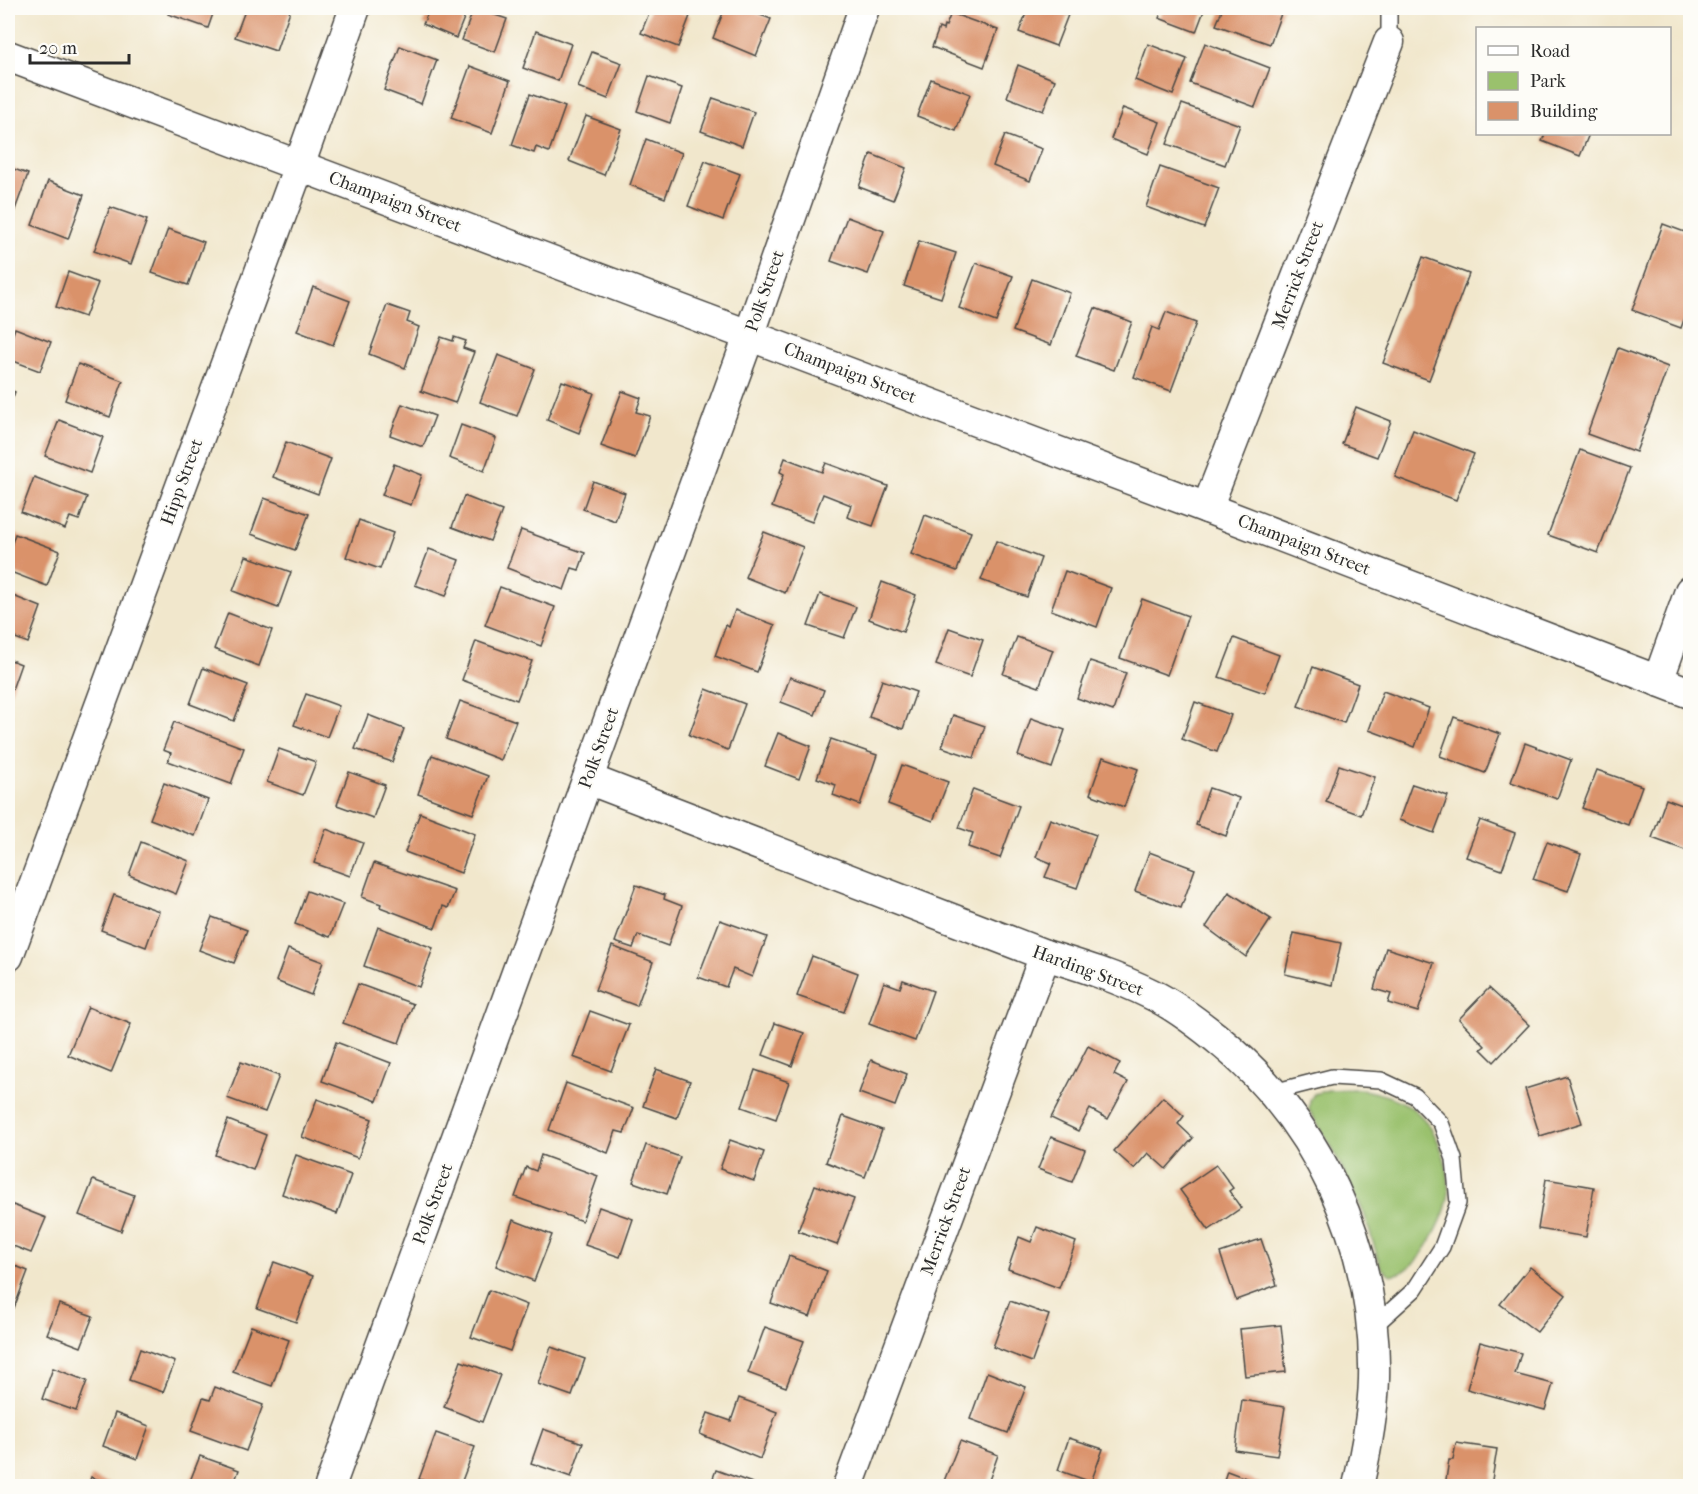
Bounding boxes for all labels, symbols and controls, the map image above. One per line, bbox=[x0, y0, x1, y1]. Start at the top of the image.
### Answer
scale bar bbox=[30, 27, 129, 65]
legend bbox=[1476, 27, 1671, 135]
text: 20 m bbox=[39, 38, 77, 59]
text: Road bbox=[1530, 41, 1570, 62]
text: Park bbox=[1530, 71, 1567, 92]
text: Building bbox=[1530, 101, 1598, 122]
street label: Champaign Street bbox=[326, 167, 465, 237]
street label: Merrick Street bbox=[1268, 217, 1328, 332]
street label: Polk Street bbox=[741, 247, 789, 335]
street label: Champaign Street bbox=[781, 338, 920, 408]
street label: Hipp Street bbox=[157, 435, 208, 528]
street label: Champaign Street bbox=[1235, 510, 1374, 580]
street label: Polk Street bbox=[575, 704, 624, 792]
street label: Harding Street bbox=[1030, 941, 1147, 1001]
street label: Polk Street bbox=[409, 1160, 458, 1248]
street label: Merrick Street bbox=[917, 1163, 976, 1278]

